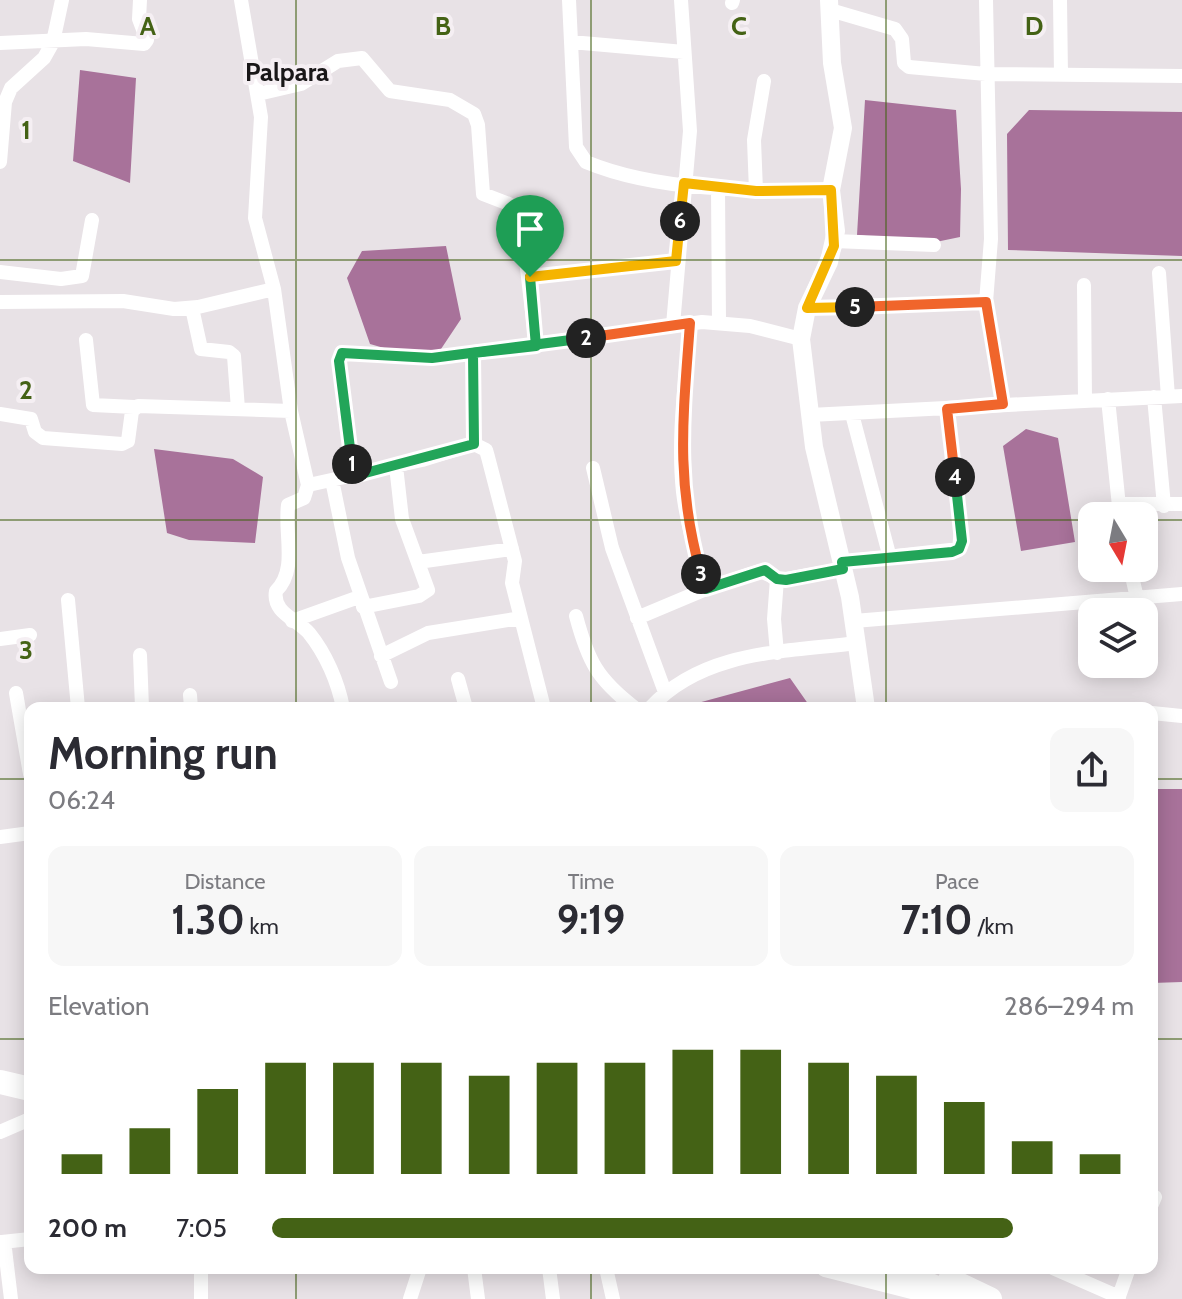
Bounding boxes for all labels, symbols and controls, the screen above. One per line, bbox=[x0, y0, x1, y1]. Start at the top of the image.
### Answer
text: A bbox=[140, 10, 157, 42]
text: B bbox=[435, 10, 451, 42]
text: C bbox=[731, 10, 747, 42]
text: D bbox=[1025, 10, 1043, 42]
district label: Palpara bbox=[245, 56, 329, 88]
text: 1 bbox=[21, 114, 31, 146]
pin bbox=[496, 195, 564, 277]
pin: 6 bbox=[660, 201, 700, 241]
icon: arrive bbox=[508, 207, 552, 251]
text: 6 bbox=[674, 207, 686, 234]
pin: 5 bbox=[835, 287, 875, 327]
text: 5 bbox=[849, 293, 861, 320]
pin: 2 bbox=[566, 318, 606, 358]
text: 2 bbox=[580, 324, 592, 351]
text: 2 bbox=[19, 374, 33, 406]
pin: 1 bbox=[332, 444, 372, 484]
text: 1 bbox=[348, 450, 356, 477]
pin: 4 bbox=[935, 457, 975, 497]
text: 4 bbox=[948, 463, 962, 490]
north arrow bbox=[1078, 502, 1158, 582]
map controls bbox=[1078, 502, 1158, 678]
pin: 3 bbox=[681, 554, 721, 594]
text: 3 bbox=[695, 560, 707, 587]
button: layers bbox=[1078, 598, 1158, 678]
text: 3 bbox=[19, 634, 33, 666]
text: Morning run bbox=[48, 727, 278, 780]
button: share bbox=[1050, 728, 1134, 812]
text: 06:24 bbox=[48, 784, 115, 816]
text: Distance bbox=[185, 868, 265, 895]
text: Time bbox=[568, 868, 614, 895]
text: Pace bbox=[935, 868, 979, 895]
text: 1.30 bbox=[171, 895, 245, 944]
text: 9:19 bbox=[557, 895, 625, 944]
text: 7:10 bbox=[900, 895, 973, 944]
text: km bbox=[245, 913, 279, 940]
text: /km bbox=[973, 913, 1014, 940]
text: Elevation bbox=[48, 990, 150, 1022]
text: 286–294 m bbox=[1004, 990, 1134, 1022]
text: 200 m bbox=[48, 1212, 127, 1244]
text: 7:05 bbox=[176, 1212, 227, 1244]

